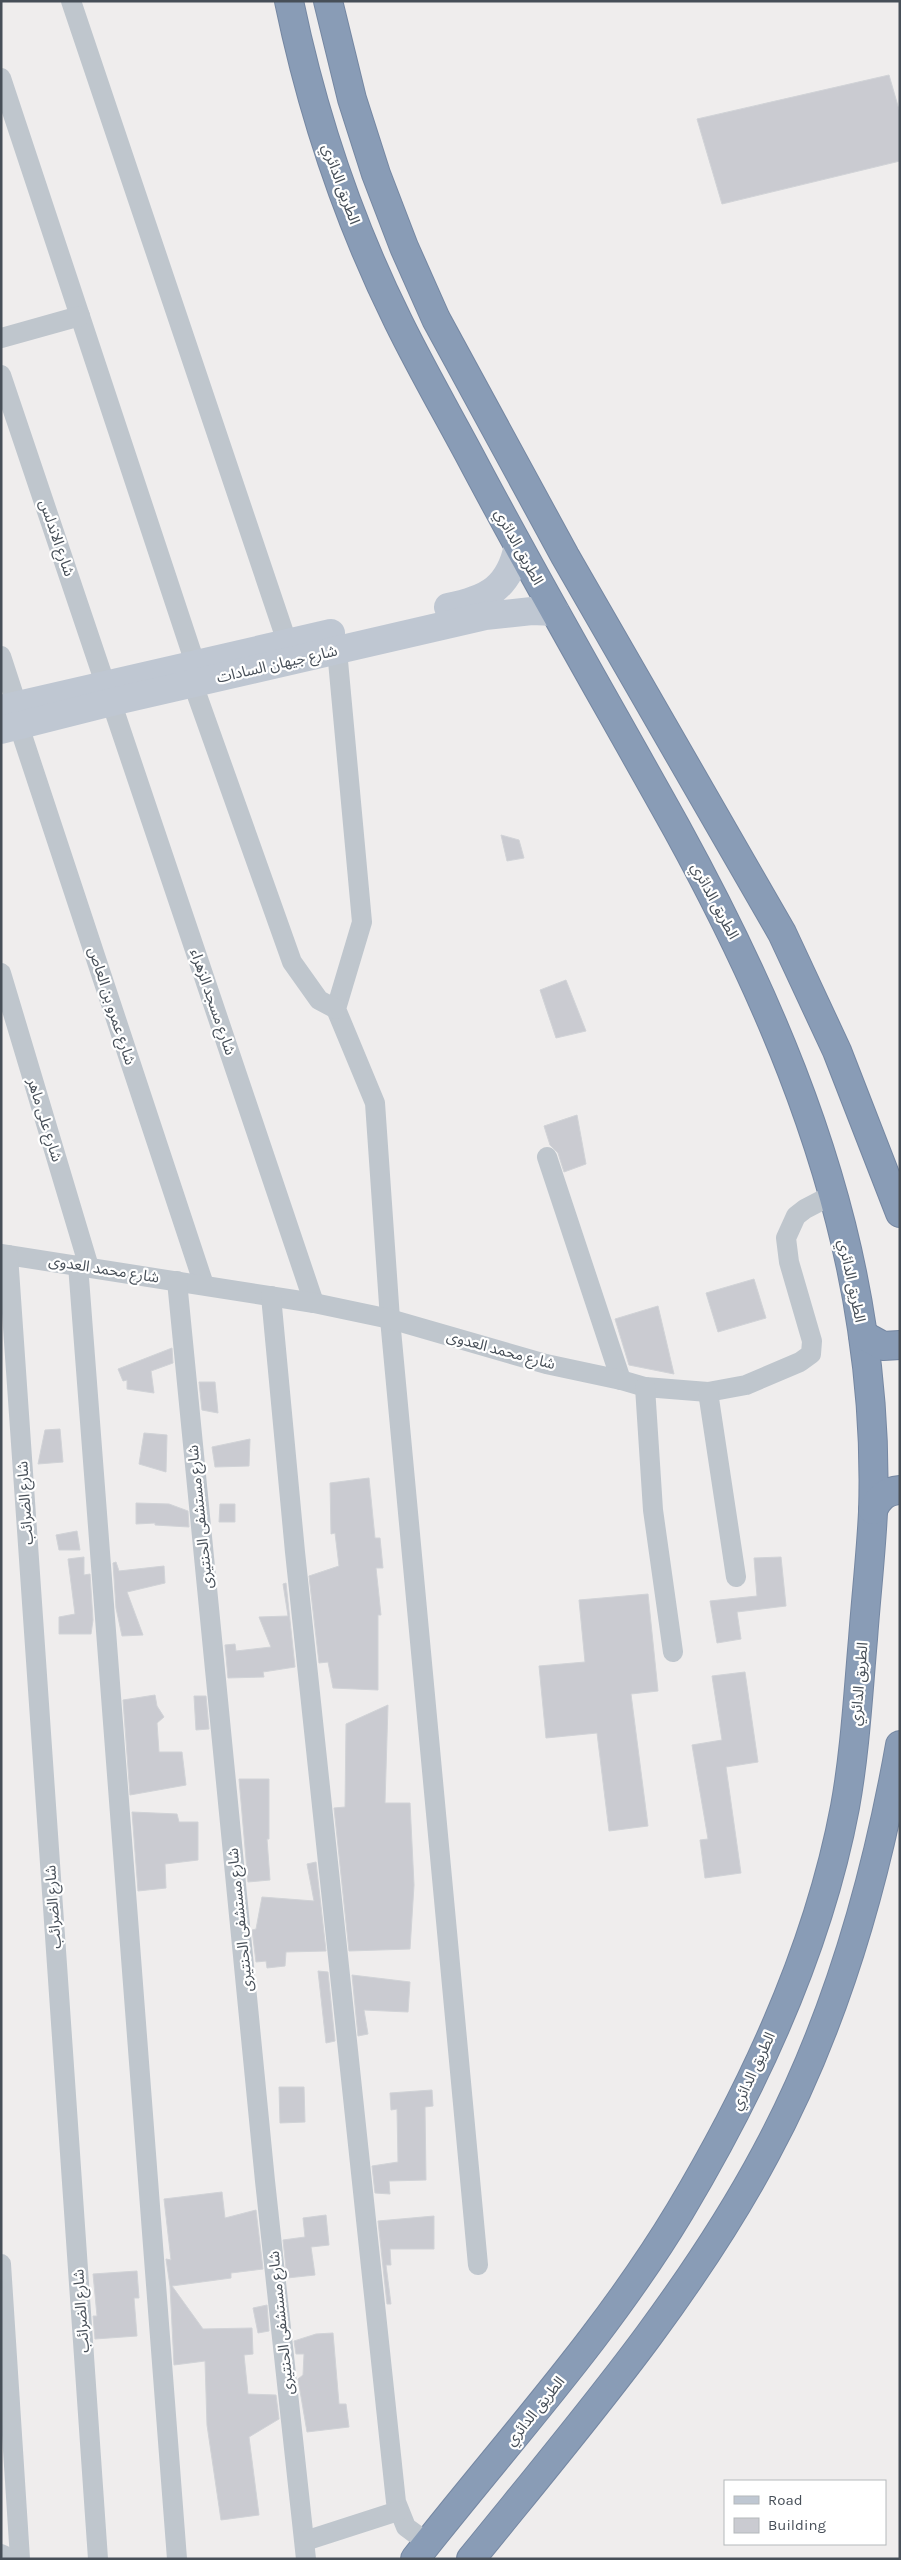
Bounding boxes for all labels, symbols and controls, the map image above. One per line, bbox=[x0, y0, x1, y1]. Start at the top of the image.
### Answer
street label: الطريق الدائري bbox=[316, 141, 364, 227]
street label: شارع الاندلس bbox=[33, 497, 79, 580]
street label: الطريق الدائري bbox=[489, 506, 547, 589]
street label: شارع جيهان السادات bbox=[215, 641, 340, 690]
street label: الطريق الدائري bbox=[685, 860, 743, 944]
street label: شارع عمرو بن العاص bbox=[82, 945, 140, 1068]
street label: شارع مسجد الزهراء bbox=[184, 946, 240, 1059]
street label: شارع على ماهر bbox=[21, 1075, 66, 1165]
street label: الطريق الدائري bbox=[832, 1238, 870, 1325]
street label: شارع محمد العدوى bbox=[47, 1251, 161, 1290]
street label: شارع محمد العدوى bbox=[444, 1327, 558, 1376]
street label: شارع مستشفى الحنتيرى bbox=[183, 1444, 219, 1590]
street label: شارع الضرائب bbox=[13, 1460, 40, 1546]
street label: الطريق الدائري bbox=[846, 1641, 874, 1727]
street label: شارع مستشفى الحنتيرى bbox=[223, 1847, 259, 1993]
street label: شارع الضرائب bbox=[41, 1864, 68, 1950]
street label: الطريق الدائري bbox=[727, 2029, 781, 2114]
street label: شارع مستشفى الحنتيرى bbox=[264, 2250, 300, 2396]
street label: شارع الضرائب bbox=[69, 2268, 96, 2354]
street label: الطريق الدائري bbox=[502, 2373, 570, 2451]
legend bbox=[724, 2480, 886, 2545]
text: Road bbox=[768, 2491, 803, 2509]
text: Building bbox=[768, 2516, 826, 2534]

